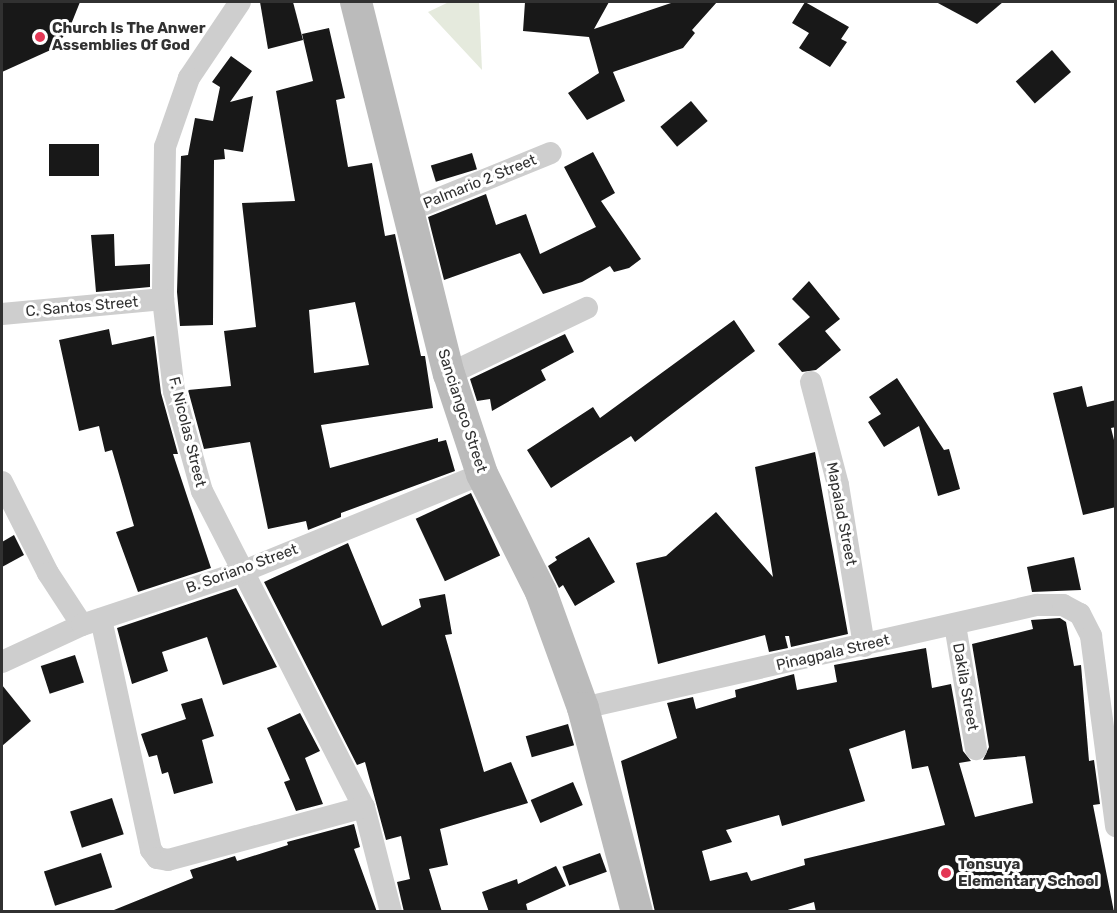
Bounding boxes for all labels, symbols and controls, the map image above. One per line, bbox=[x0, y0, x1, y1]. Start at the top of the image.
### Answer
place label: Church Is The Anwer Assemblies Of God bbox=[52, 19, 206, 54]
marker: Church Is The Anwer Assemblies Of God bbox=[33, 30, 47, 44]
street label: Palmario 2 Street bbox=[421, 151, 539, 213]
street label: C. Santos Street bbox=[25, 293, 139, 321]
street label: Sanciangco Street bbox=[434, 347, 490, 475]
street label: F. Nicolas Street bbox=[165, 375, 209, 489]
street label: Mapalad Street bbox=[822, 461, 860, 567]
street label: B. Soriano Street bbox=[184, 540, 300, 598]
street label: Pinagpala Street bbox=[775, 631, 891, 675]
street label: Dakila Street bbox=[948, 642, 982, 732]
place label: Tonsuya Elementary School bbox=[958, 855, 1099, 890]
marker: Tonsuya Elementary School bbox=[939, 866, 953, 880]

